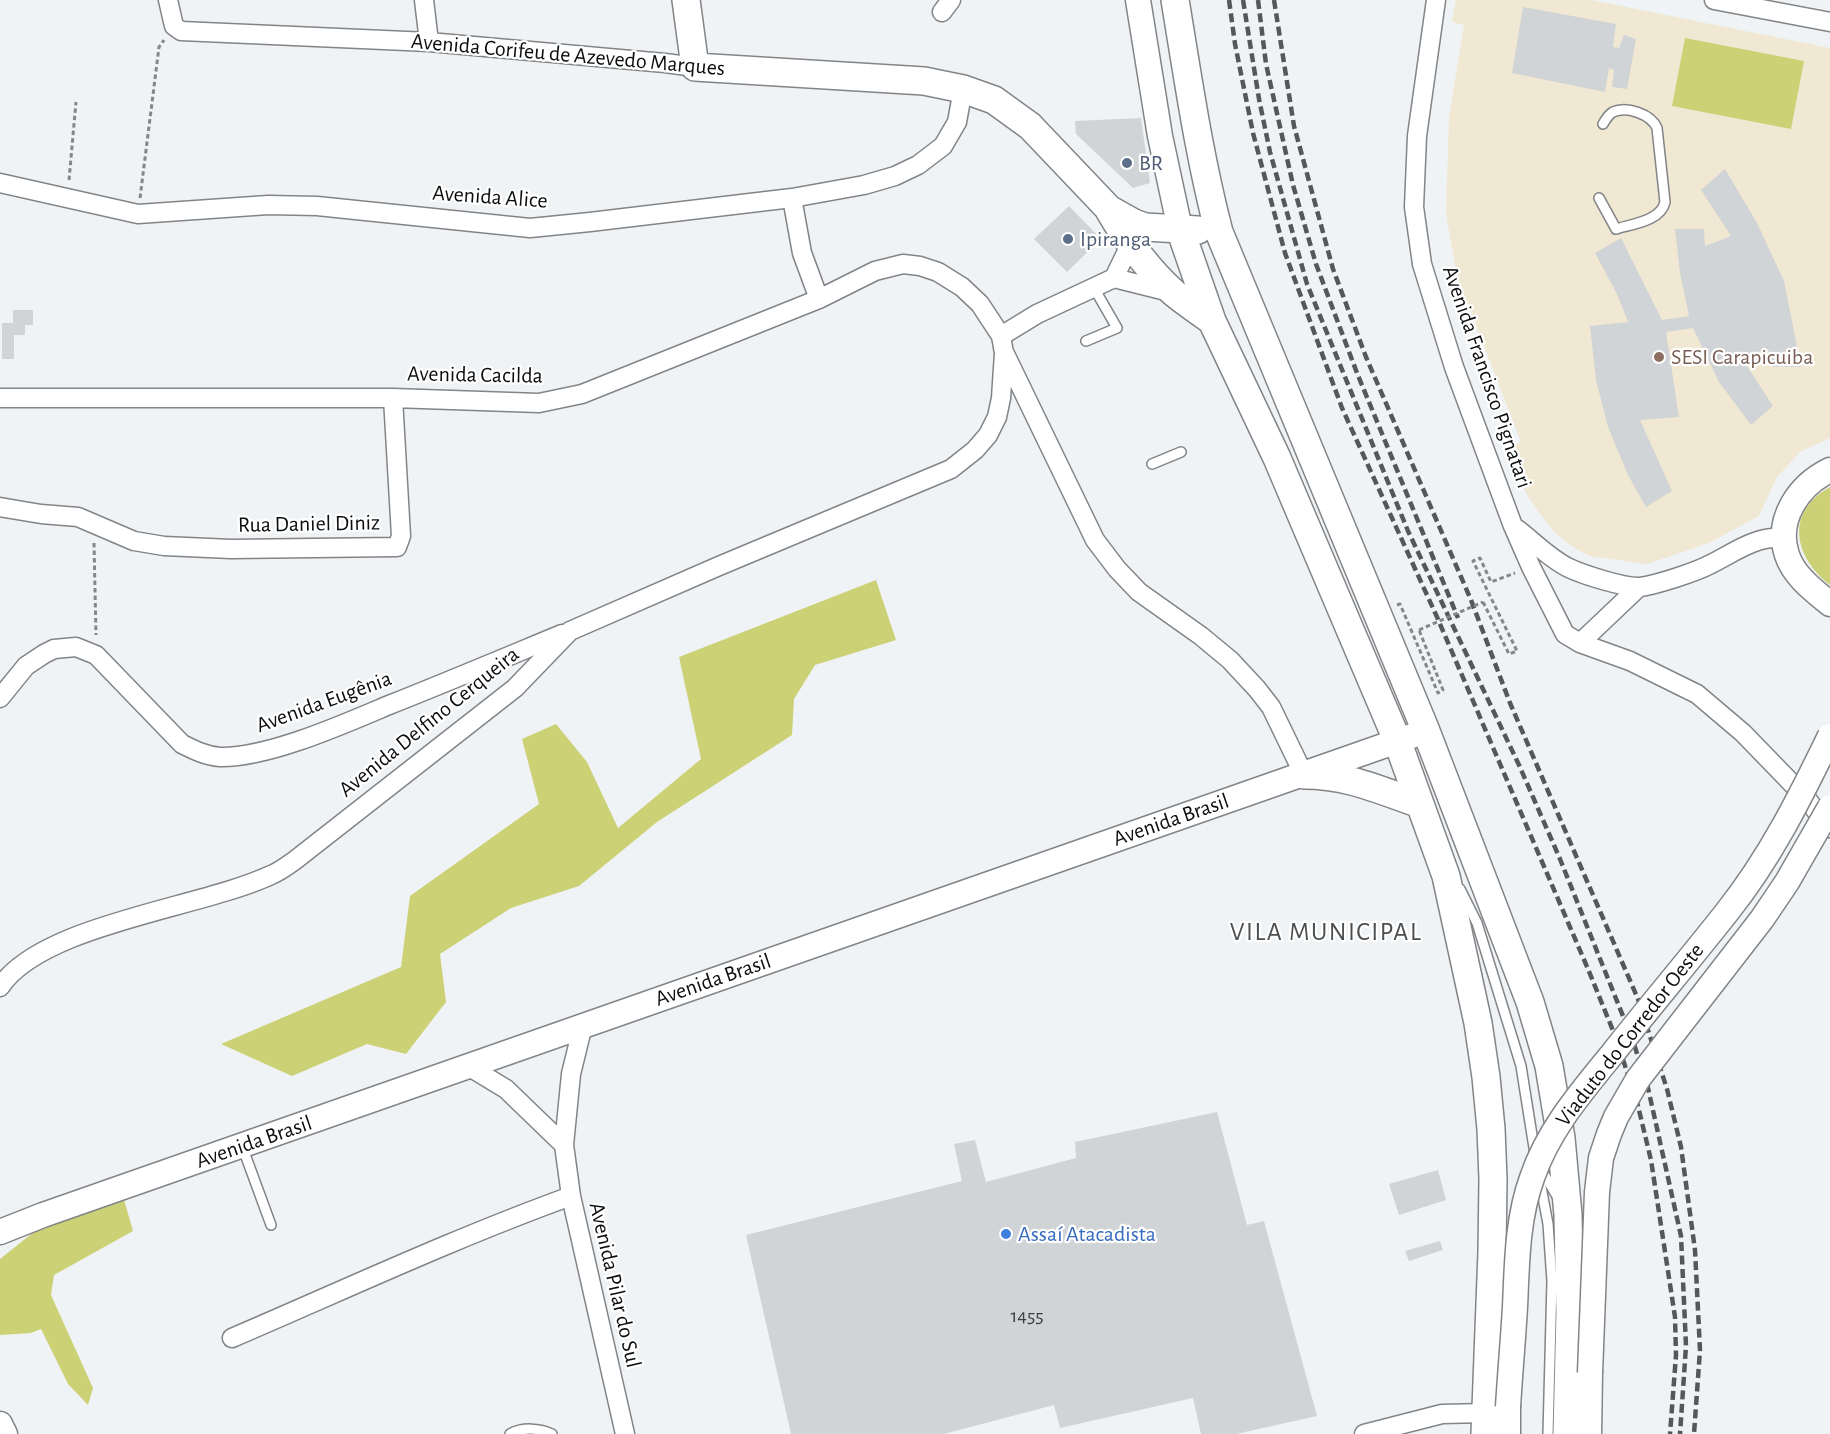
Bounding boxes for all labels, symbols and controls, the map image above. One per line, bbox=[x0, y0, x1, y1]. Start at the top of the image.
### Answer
street label: Avenida Corifeu de Azevedo Marques bbox=[410, 28, 726, 82]
place label: BR bbox=[1139, 150, 1163, 176]
marker: BR bbox=[1120, 156, 1134, 170]
street label: Avenida Alice bbox=[432, 180, 548, 214]
place label: Ipiranga bbox=[1080, 226, 1151, 252]
marker: Ipiranga bbox=[1061, 232, 1075, 246]
street label: Avenida Francisco Pignatari bbox=[1437, 262, 1537, 492]
place label: SESI Carapicuiba bbox=[1671, 344, 1813, 370]
marker: SESI Carapicuiba bbox=[1652, 350, 1666, 364]
street label: Avenida Cacilda bbox=[407, 361, 543, 389]
street label: Rua Daniel Diniz bbox=[238, 510, 380, 538]
street label: Avenida Delfino Cerqueira bbox=[334, 641, 524, 803]
street label: Avenida Eugênia bbox=[253, 665, 395, 739]
street label: Avenida Brasil bbox=[1110, 788, 1232, 852]
district label: VILA MUNICIPAL bbox=[1230, 916, 1422, 948]
street label: Viaduto do Corredor Oeste bbox=[1550, 938, 1710, 1132]
street label: Avenida Brasil bbox=[652, 948, 774, 1012]
street label: Avenida Brasil bbox=[193, 1110, 315, 1174]
street label: Avenida Pilar do Sul bbox=[583, 1200, 647, 1370]
place label: Assaí Atacadista bbox=[1018, 1221, 1156, 1247]
marker: Assaí Atacadista bbox=[999, 1227, 1013, 1241]
house number: 1455 bbox=[1010, 1304, 1044, 1328]

